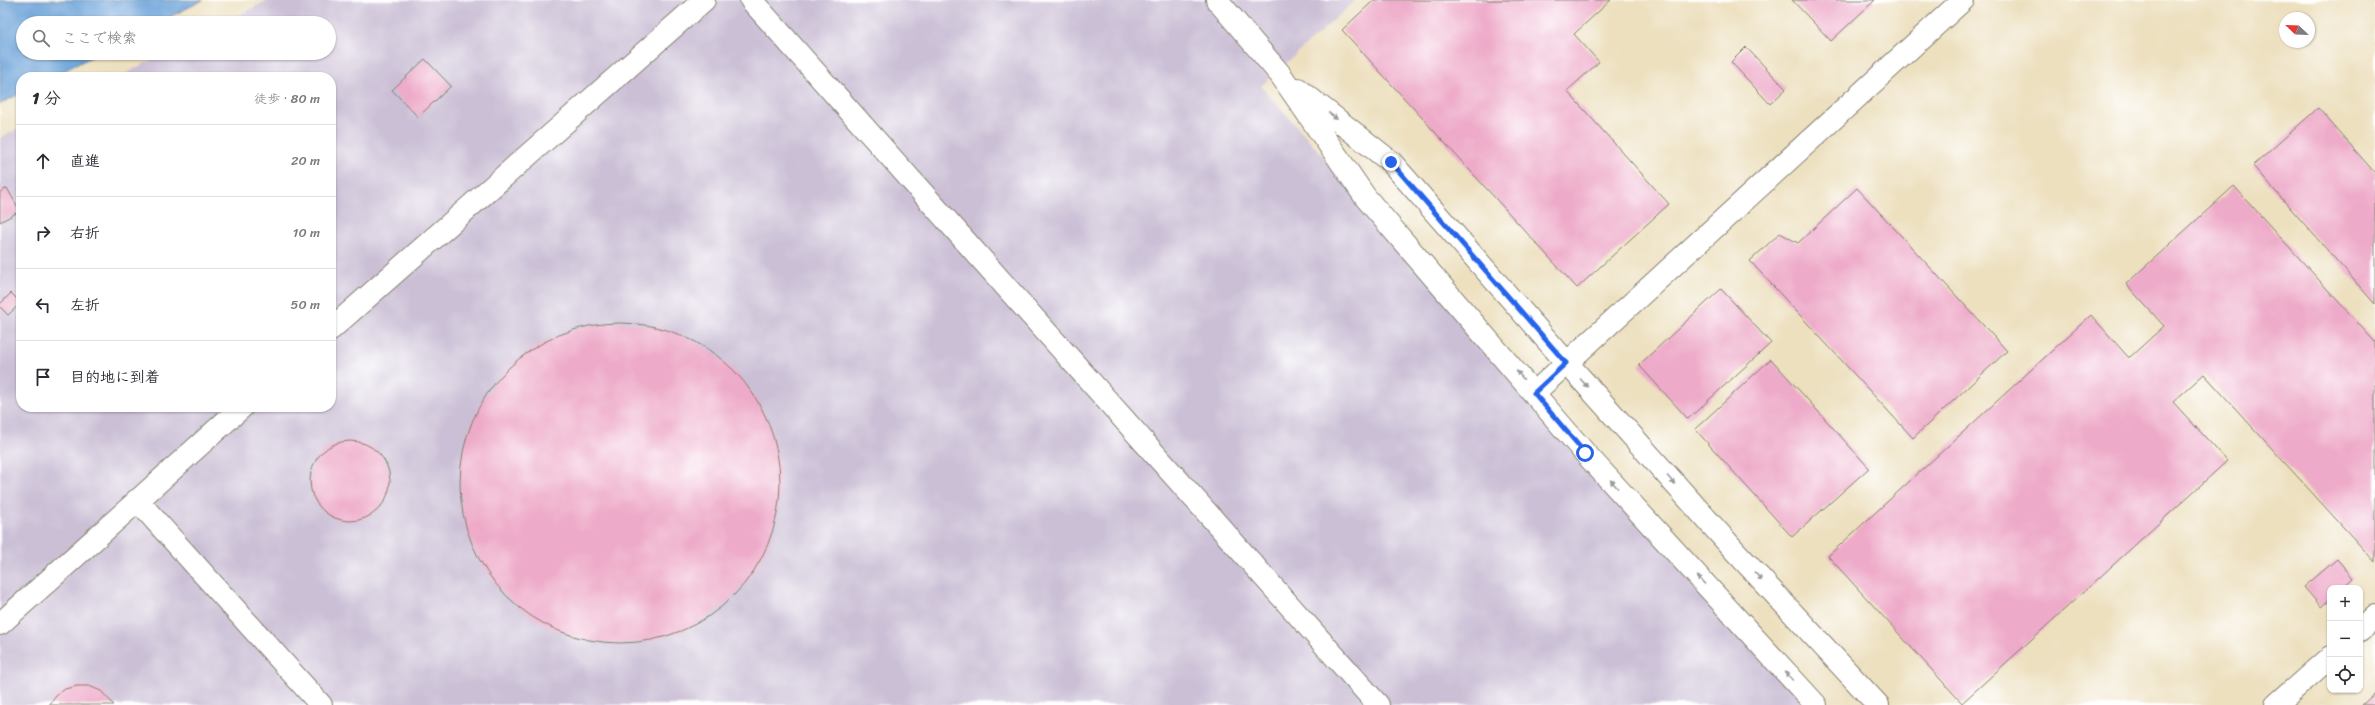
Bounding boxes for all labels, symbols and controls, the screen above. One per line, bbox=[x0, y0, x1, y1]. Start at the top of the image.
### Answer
north arrow bbox=[2279, 12, 2315, 48]
search box bbox=[16, 16, 336, 60]
text: ここで検索 bbox=[62, 25, 137, 51]
icon: search bbox=[30, 27, 52, 49]
text: 1 分 bbox=[32, 83, 61, 113]
text: 徒歩 · 80 m bbox=[254, 87, 320, 110]
one-way arrow bbox=[1327, 111, 1338, 120]
text: 直進 bbox=[70, 148, 100, 174]
text: 20 m bbox=[291, 149, 320, 172]
icon: ahead bbox=[32, 150, 54, 172]
route end bbox=[1382, 153, 1400, 171]
text: 右折 bbox=[70, 220, 100, 246]
text: 10 m bbox=[293, 221, 320, 244]
icon: right bbox=[32, 222, 54, 244]
text: 左折 bbox=[70, 292, 100, 318]
text: 50 m bbox=[290, 293, 320, 316]
icon: left bbox=[32, 294, 54, 316]
text: 目的地に到着 bbox=[70, 364, 160, 390]
icon: arrive bbox=[32, 366, 54, 388]
one-way arrow bbox=[1515, 370, 1524, 381]
one-way arrow bbox=[1580, 378, 1589, 388]
route start bbox=[1576, 444, 1594, 462]
one-way arrow bbox=[1667, 475, 1676, 485]
one-way arrow bbox=[1609, 479, 1618, 490]
one-way arrow bbox=[1754, 571, 1763, 581]
one-way arrow bbox=[1697, 575, 1706, 586]
map controls bbox=[2327, 585, 2363, 693]
button: + bbox=[2327, 585, 2363, 621]
button: − bbox=[2327, 621, 2363, 657]
button: locate bbox=[2327, 657, 2363, 693]
one-way arrow bbox=[1784, 671, 1794, 681]

